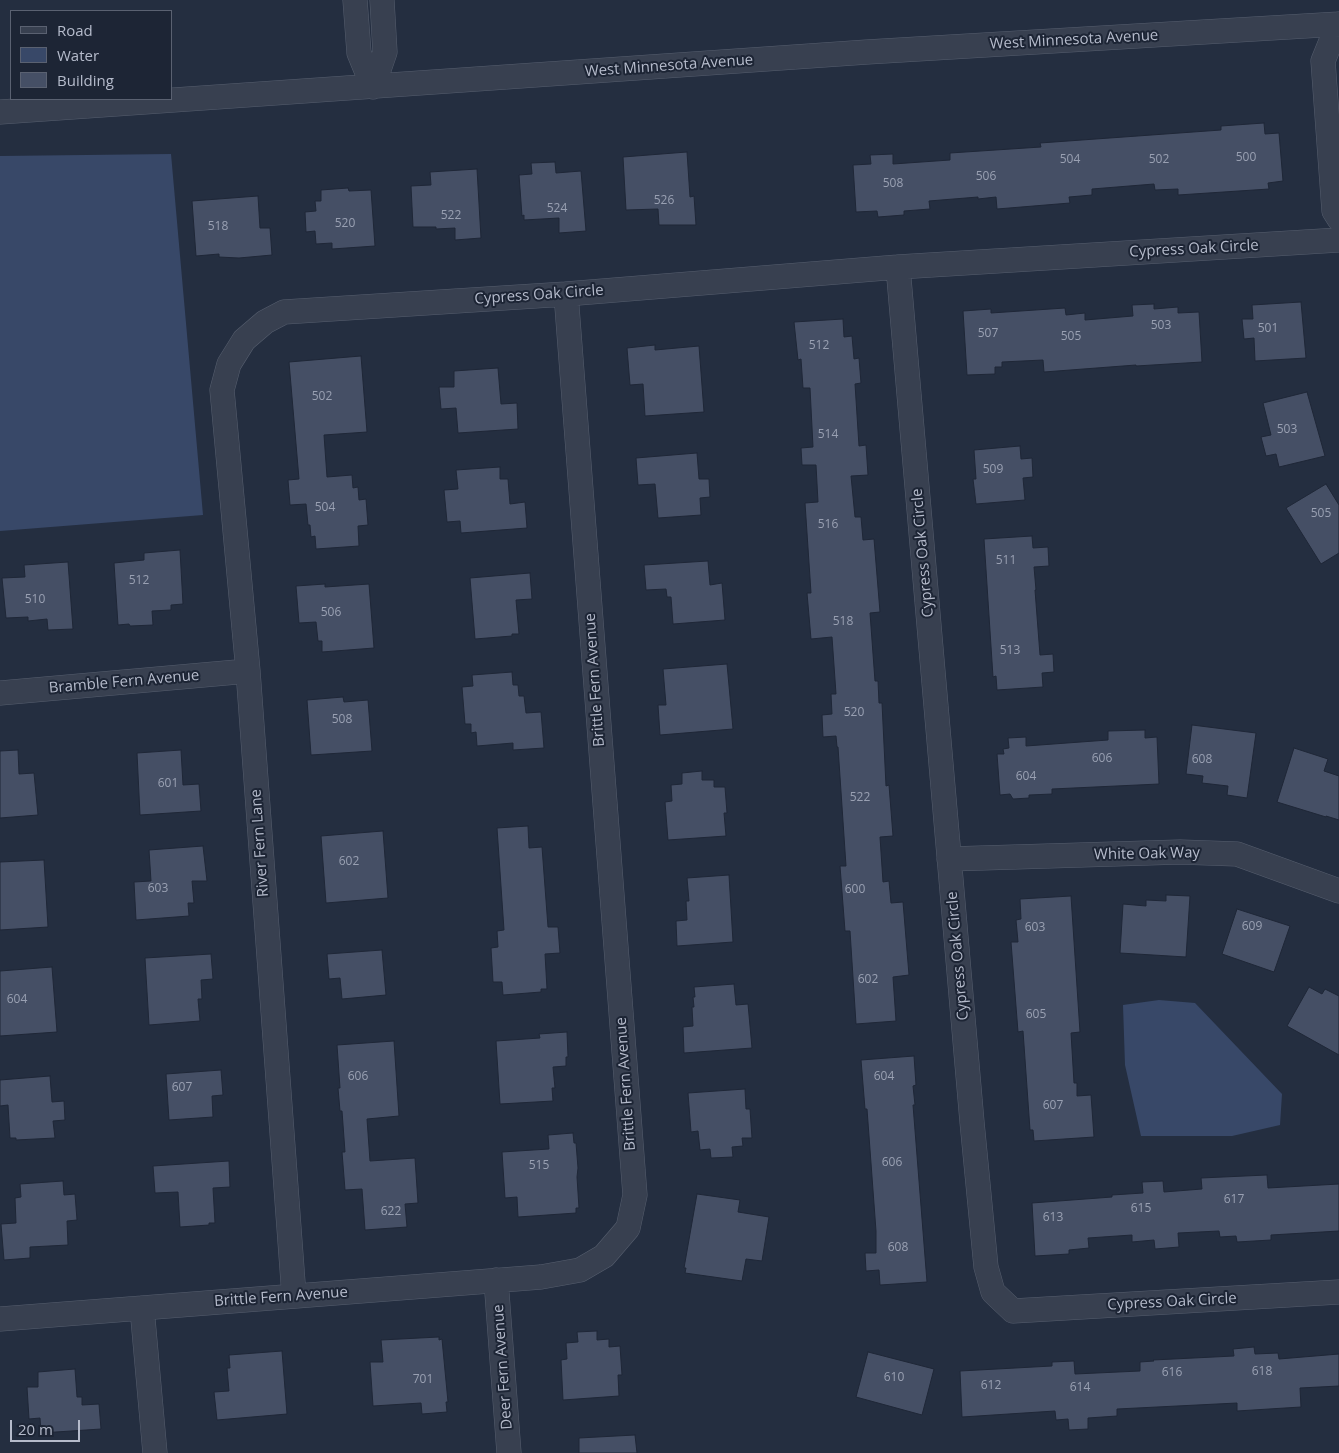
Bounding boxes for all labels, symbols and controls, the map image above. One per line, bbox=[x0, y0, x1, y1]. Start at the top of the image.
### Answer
legend bbox=[10, 10, 172, 100]
text: Road bbox=[57, 20, 93, 40]
street label: West Minnesota Avenue bbox=[989, 27, 1159, 53]
text: Water bbox=[57, 45, 99, 65]
street label: West Minnesota Avenue bbox=[584, 51, 754, 81]
text: Building bbox=[57, 70, 114, 90]
house number: 500 bbox=[1236, 151, 1256, 165]
house number: 504 bbox=[1060, 153, 1080, 167]
house number: 502 bbox=[1149, 153, 1169, 167]
house number: 506 bbox=[976, 170, 996, 184]
house number: 508 bbox=[883, 177, 903, 191]
house number: 526 bbox=[654, 194, 674, 208]
house number: 524 bbox=[547, 202, 567, 216]
house number: 522 bbox=[441, 209, 461, 223]
house number: 520 bbox=[335, 217, 355, 231]
house number: 518 bbox=[208, 220, 228, 234]
street label: Cypress Oak Circle bbox=[1129, 237, 1259, 261]
street label: Cypress Oak Circle bbox=[474, 282, 604, 308]
house number: 503 bbox=[1151, 319, 1171, 333]
house number: 501 bbox=[1258, 322, 1278, 336]
house number: 507 bbox=[978, 327, 998, 341]
house number: 505 bbox=[1061, 330, 1081, 344]
house number: 512 bbox=[809, 339, 829, 353]
house number: 502 bbox=[312, 390, 332, 404]
house number: 503 bbox=[1277, 423, 1297, 437]
house number: 514 bbox=[818, 428, 838, 442]
house number: 509 bbox=[983, 463, 1003, 477]
street label: Cypress Oak Circle bbox=[908, 488, 938, 618]
house number: 504 bbox=[315, 501, 335, 515]
house number: 505 bbox=[1311, 507, 1331, 521]
house number: 516 bbox=[818, 518, 838, 532]
house number: 511 bbox=[996, 554, 1016, 568]
house number: 512 bbox=[129, 574, 149, 588]
house number: 510 bbox=[25, 593, 45, 607]
house number: 506 bbox=[321, 606, 341, 620]
street label: Brittle Fern Avenue bbox=[581, 613, 609, 747]
house number: 518 bbox=[833, 615, 853, 629]
house number: 513 bbox=[1000, 644, 1020, 658]
street label: Bramble Fern Avenue bbox=[48, 666, 200, 698]
house number: 520 bbox=[844, 706, 864, 720]
house number: 508 bbox=[332, 713, 352, 727]
house number: 606 bbox=[1092, 752, 1112, 766]
house number: 608 bbox=[1192, 753, 1212, 767]
house number: 604 bbox=[1016, 770, 1036, 784]
house number: 601 bbox=[158, 777, 178, 791]
street label: River Fern Lane bbox=[247, 788, 273, 898]
house number: 522 bbox=[850, 791, 870, 805]
street label: White Oak Way bbox=[1094, 844, 1200, 864]
house number: 602 bbox=[339, 855, 359, 869]
house number: 603 bbox=[148, 882, 168, 896]
house number: 600 bbox=[845, 883, 865, 897]
street label: Cypress Oak Circle bbox=[943, 891, 973, 1021]
house number: 609 bbox=[1242, 920, 1262, 934]
house number: 603 bbox=[1025, 921, 1045, 935]
house number: 602 bbox=[858, 973, 878, 987]
house number: 604 bbox=[7, 993, 27, 1007]
house number: 605 bbox=[1026, 1008, 1046, 1022]
street label: Brittle Fern Avenue bbox=[612, 1017, 640, 1151]
house number: 606 bbox=[348, 1070, 368, 1084]
house number: 604 bbox=[874, 1070, 894, 1084]
house number: 607 bbox=[172, 1081, 192, 1095]
house number: 607 bbox=[1043, 1099, 1063, 1113]
house number: 606 bbox=[882, 1156, 902, 1170]
house number: 515 bbox=[529, 1159, 549, 1173]
house number: 617 bbox=[1224, 1193, 1244, 1207]
house number: 615 bbox=[1131, 1202, 1151, 1216]
house number: 622 bbox=[381, 1205, 401, 1219]
house number: 613 bbox=[1043, 1211, 1063, 1225]
house number: 608 bbox=[888, 1241, 908, 1255]
street label: Brittle Fern Avenue bbox=[214, 1283, 348, 1311]
street label: Cypress Oak Circle bbox=[1107, 1290, 1237, 1314]
street label: Deer Fern Avenue bbox=[490, 1304, 516, 1430]
house number: 618 bbox=[1252, 1365, 1272, 1379]
house number: 616 bbox=[1162, 1366, 1182, 1380]
house number: 610 bbox=[884, 1371, 904, 1385]
house number: 701 bbox=[413, 1373, 433, 1387]
house number: 612 bbox=[981, 1379, 1001, 1393]
house number: 614 bbox=[1070, 1381, 1090, 1395]
scale bar bbox=[12, 1410, 82, 1442]
text: 20 m bbox=[18, 1419, 53, 1439]

